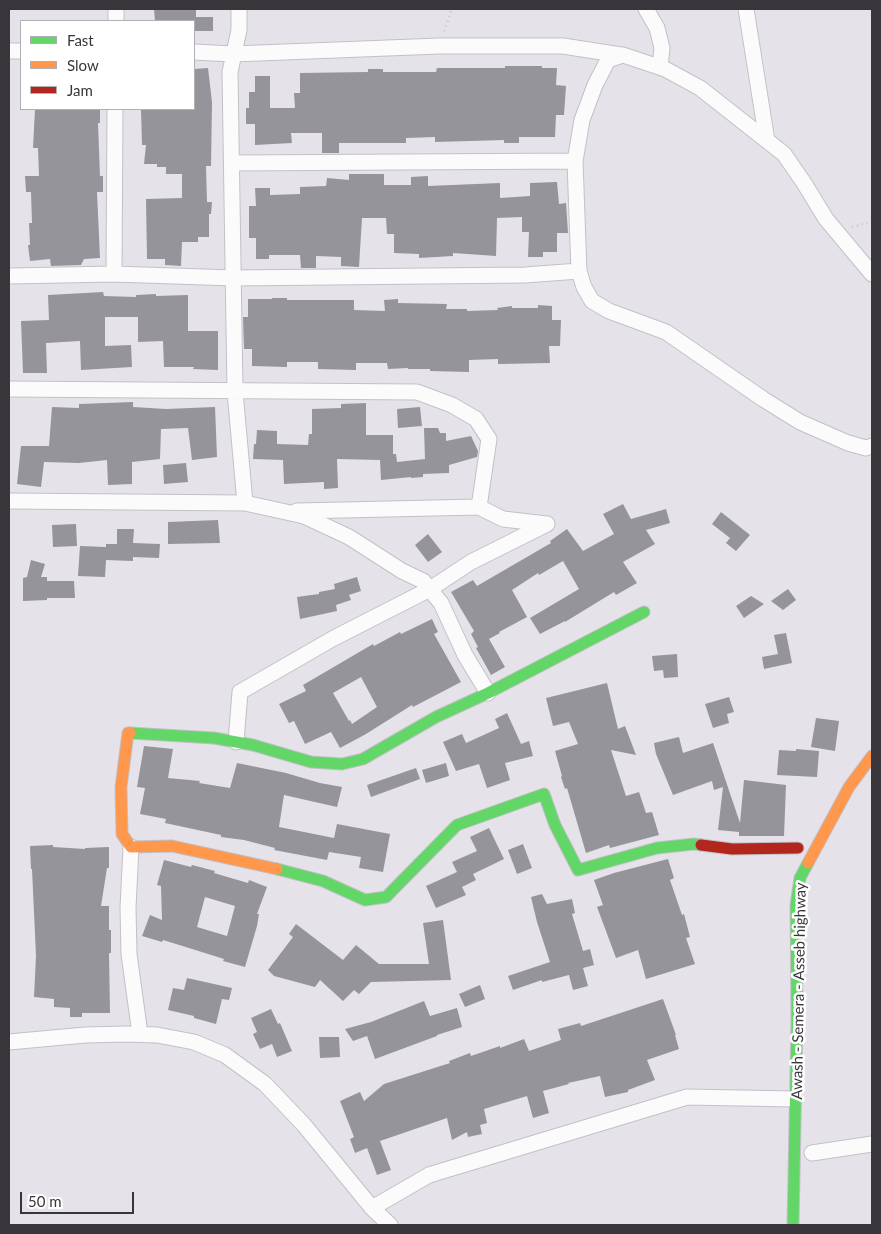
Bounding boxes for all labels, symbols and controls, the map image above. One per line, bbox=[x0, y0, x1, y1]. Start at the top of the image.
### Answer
legend bbox=[20, 20, 195, 110]
text: Fast bbox=[67, 31, 94, 49]
text: Slow bbox=[67, 56, 99, 74]
text: Jam bbox=[67, 81, 93, 99]
street label: Awash - Semera - Asseb highway bbox=[788, 882, 810, 1100]
scale bar bbox=[22, 1182, 136, 1214]
text: 50 m bbox=[28, 1192, 62, 1210]

